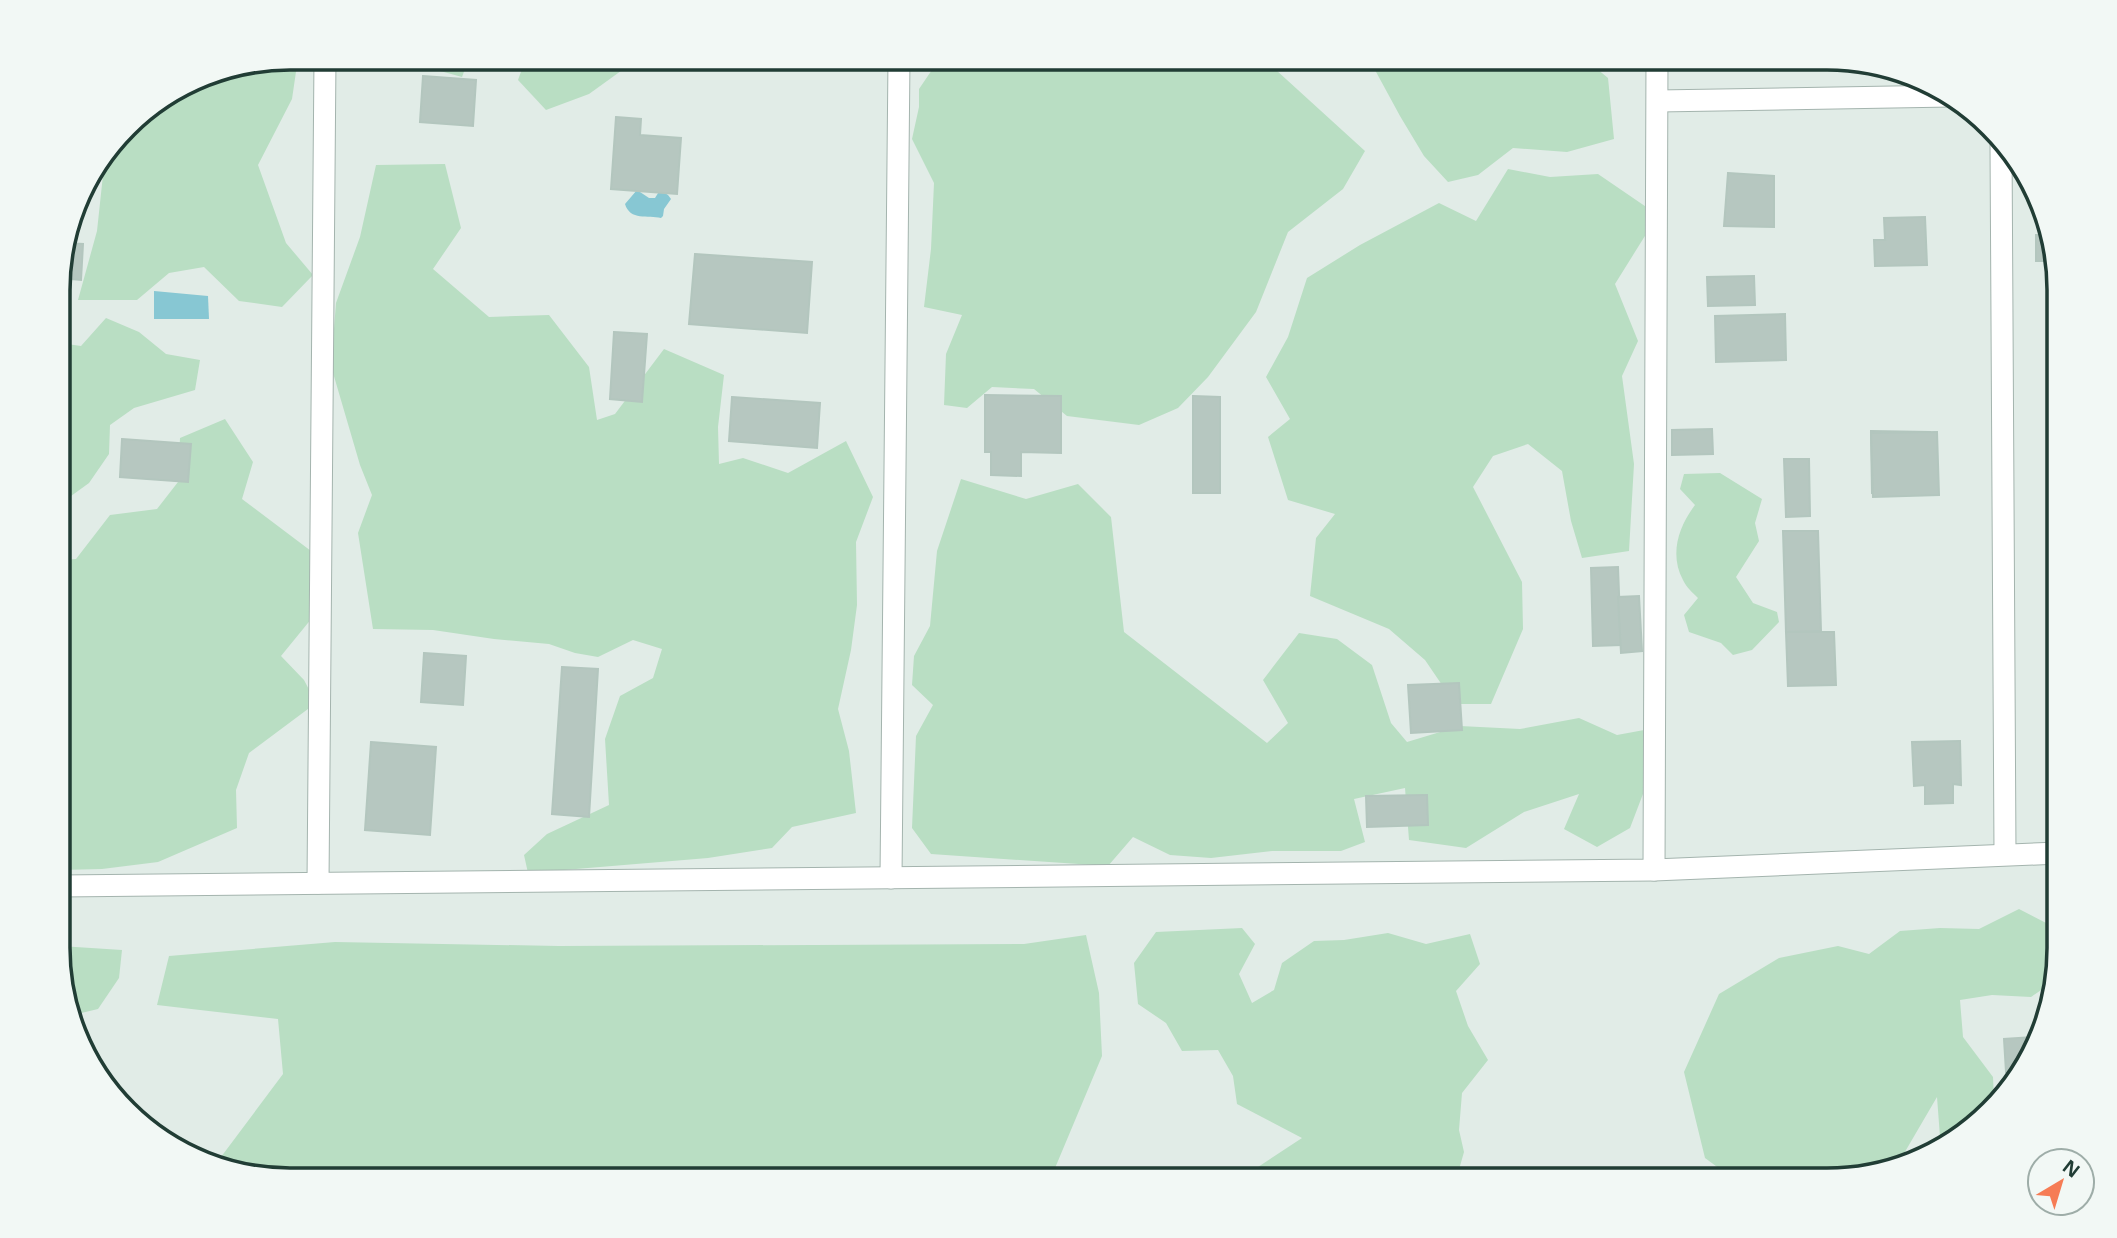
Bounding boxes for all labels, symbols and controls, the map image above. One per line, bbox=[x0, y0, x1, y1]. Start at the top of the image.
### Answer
north arrow bbox=[2026, 1147, 2096, 1217]
text: N bbox=[2057, 1154, 2086, 1184]

